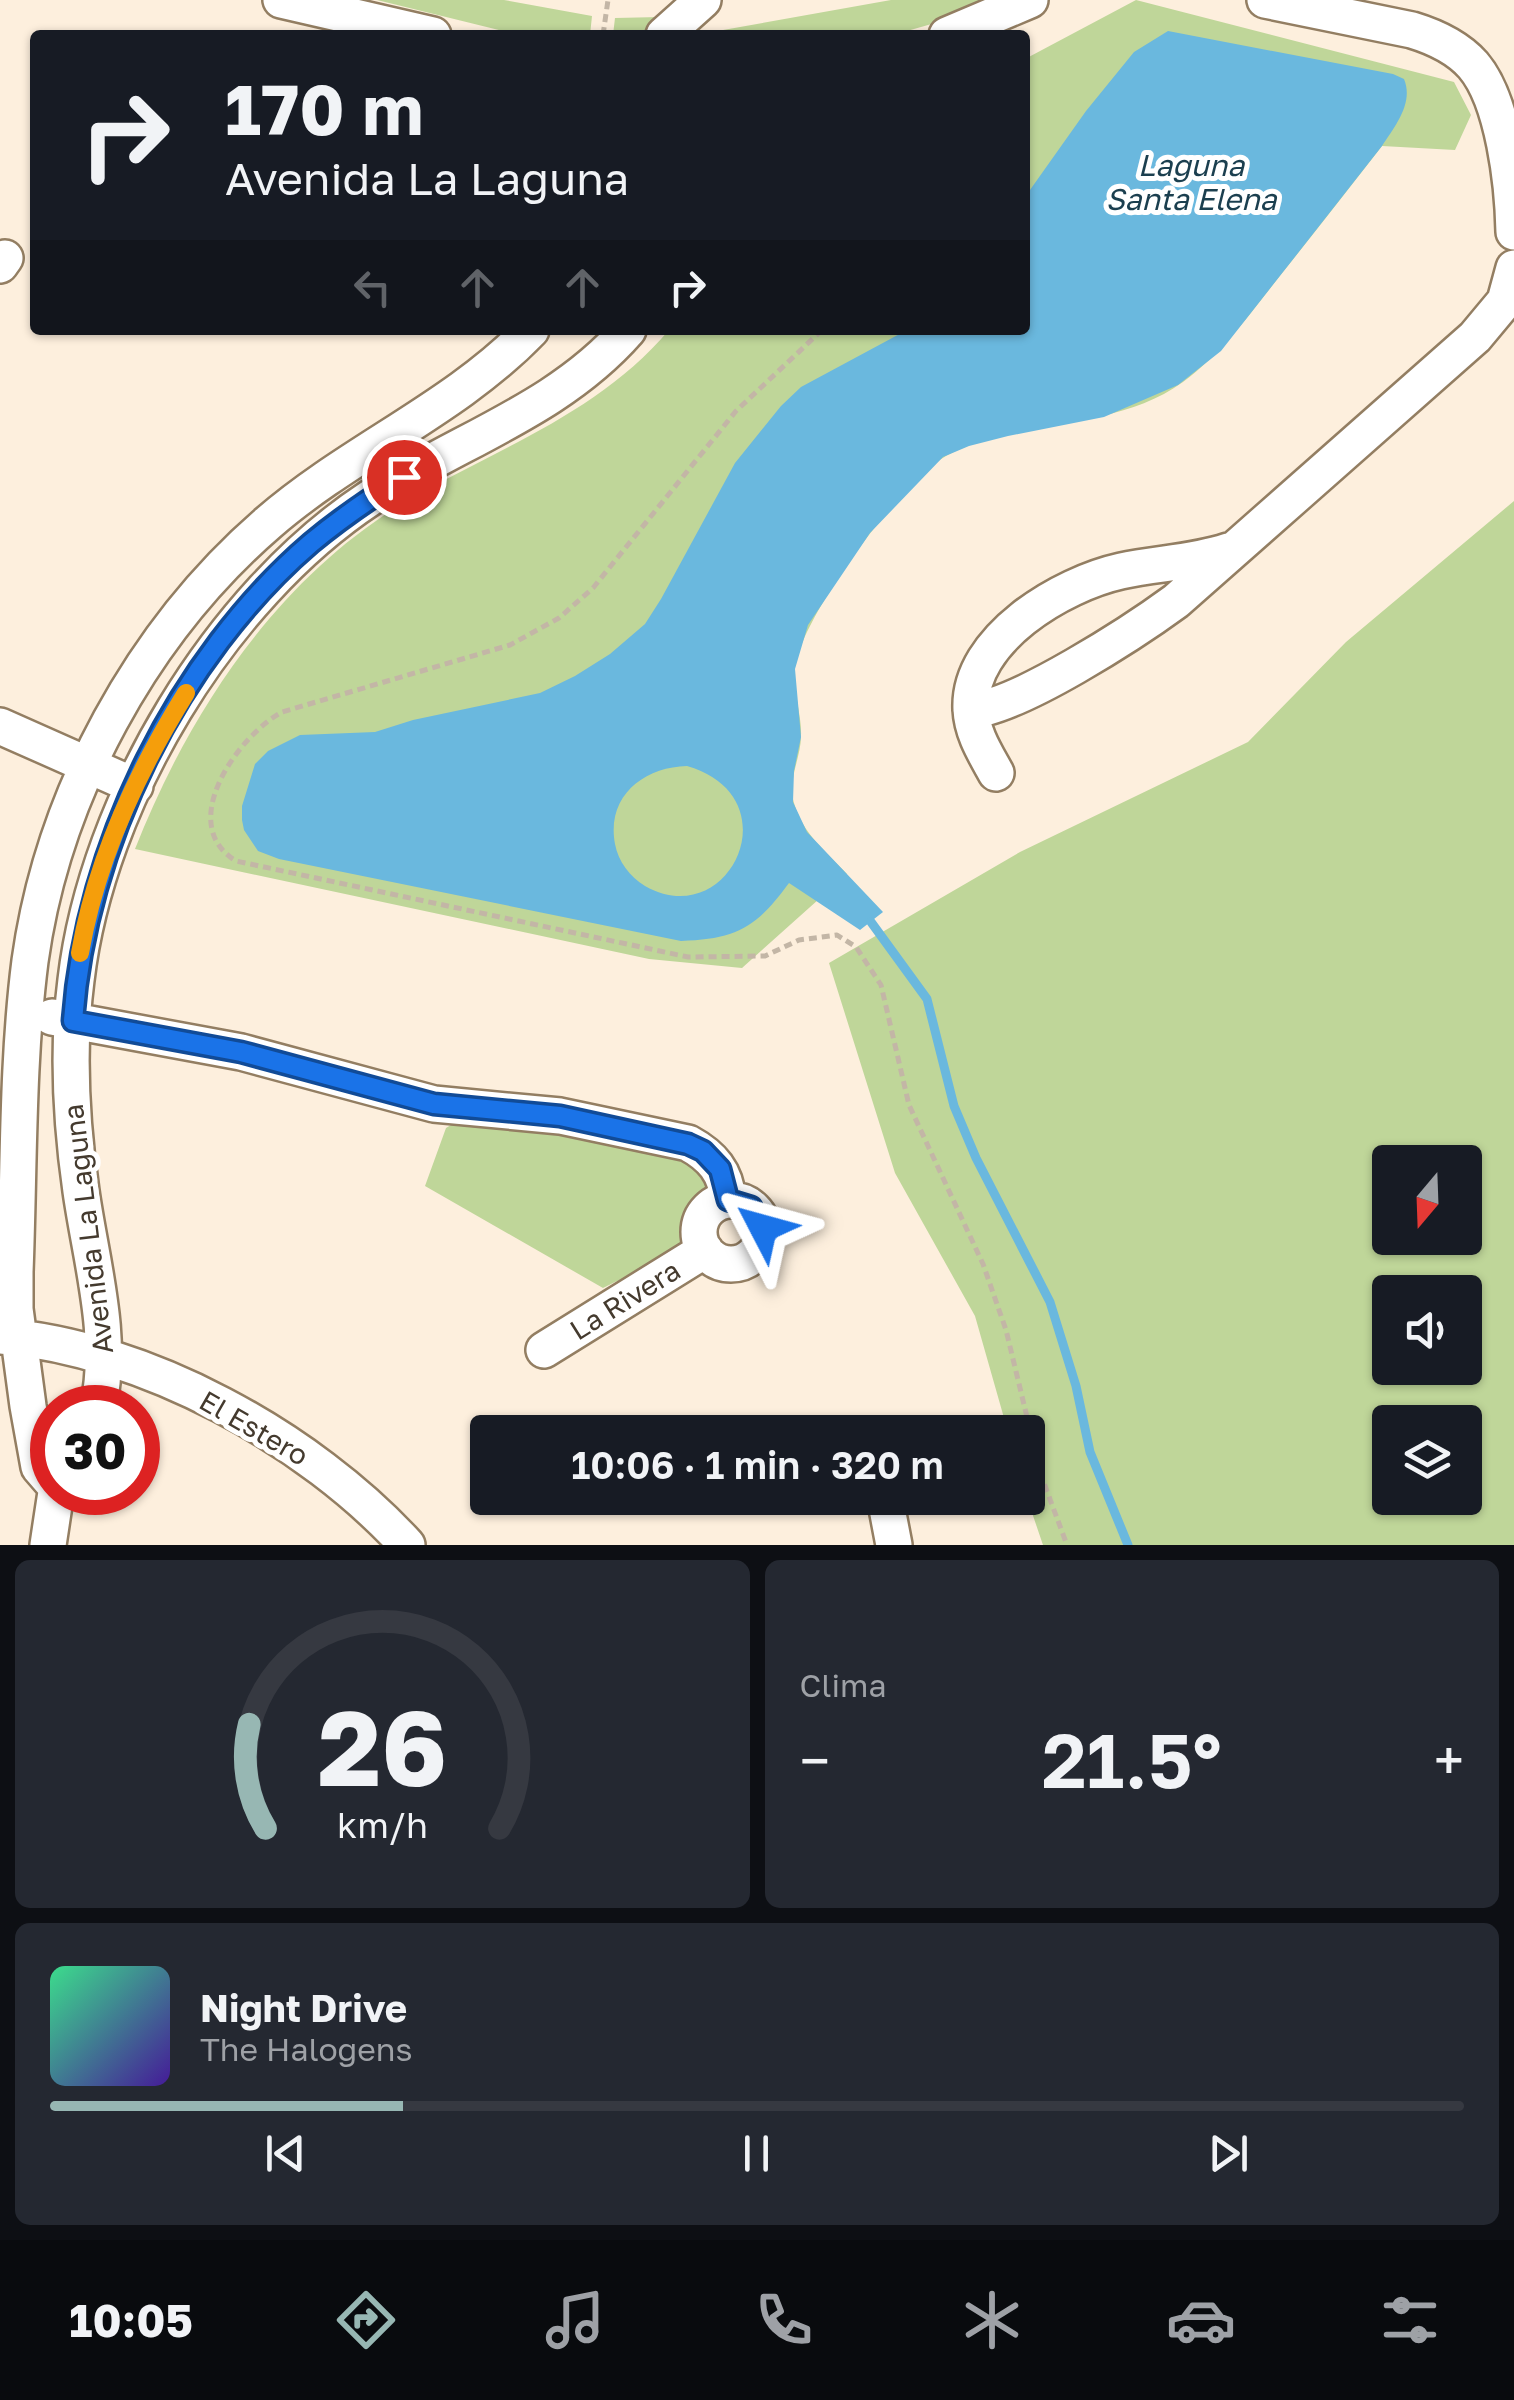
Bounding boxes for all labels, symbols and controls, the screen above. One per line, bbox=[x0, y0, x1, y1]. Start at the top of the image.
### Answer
text: 170 m bbox=[225, 66, 423, 150]
icon: right bbox=[60, 70, 190, 200]
water label: Laguna Santa Elena bbox=[1105, 147, 1278, 217]
text: Avenida La Laguna bbox=[225, 151, 629, 205]
icon: left bbox=[345, 260, 400, 315]
icon: ahead bbox=[450, 260, 505, 315]
icon: ahead bbox=[555, 260, 610, 315]
icon: right bbox=[660, 260, 715, 315]
pin bbox=[362, 435, 447, 520]
icon: arrive bbox=[377, 450, 432, 505]
street label: Avenida La Laguna bbox=[56, 1102, 119, 1356]
north arrow bbox=[1372, 1145, 1482, 1255]
map controls bbox=[1372, 1145, 1482, 1515]
position arrow bbox=[711, 1176, 815, 1280]
street label: La Rivera bbox=[564, 1253, 686, 1346]
button: sound bbox=[1372, 1275, 1482, 1385]
street label: El Estero bbox=[194, 1383, 314, 1472]
speed limit sign: 30 bbox=[30, 1385, 160, 1515]
button: layers bbox=[1372, 1405, 1482, 1515]
text: 10:06 · 1 min · 320 m bbox=[571, 1442, 944, 1487]
text: Clima bbox=[800, 1666, 886, 1704]
text: 26 bbox=[318, 1684, 447, 1809]
text: 21.5° bbox=[1042, 1714, 1222, 1805]
text: − bbox=[800, 1727, 830, 1793]
text: + bbox=[1434, 1727, 1464, 1793]
text: km/h bbox=[337, 1803, 428, 1846]
text: Night Drive bbox=[200, 1985, 407, 2030]
text: The Halogens bbox=[200, 2030, 412, 2068]
icon: previous bbox=[258, 2126, 313, 2181]
icon: pause bbox=[729, 2126, 784, 2181]
icon: next bbox=[1201, 2126, 1256, 2181]
icon: directions bbox=[331, 2285, 401, 2355]
icon: music bbox=[540, 2285, 610, 2355]
icon: phone bbox=[749, 2285, 819, 2355]
icon: climate bbox=[957, 2285, 1027, 2355]
icon: car bbox=[1166, 2285, 1236, 2355]
icon: filters bbox=[1375, 2285, 1445, 2355]
text: 10:05 bbox=[69, 2293, 193, 2347]

